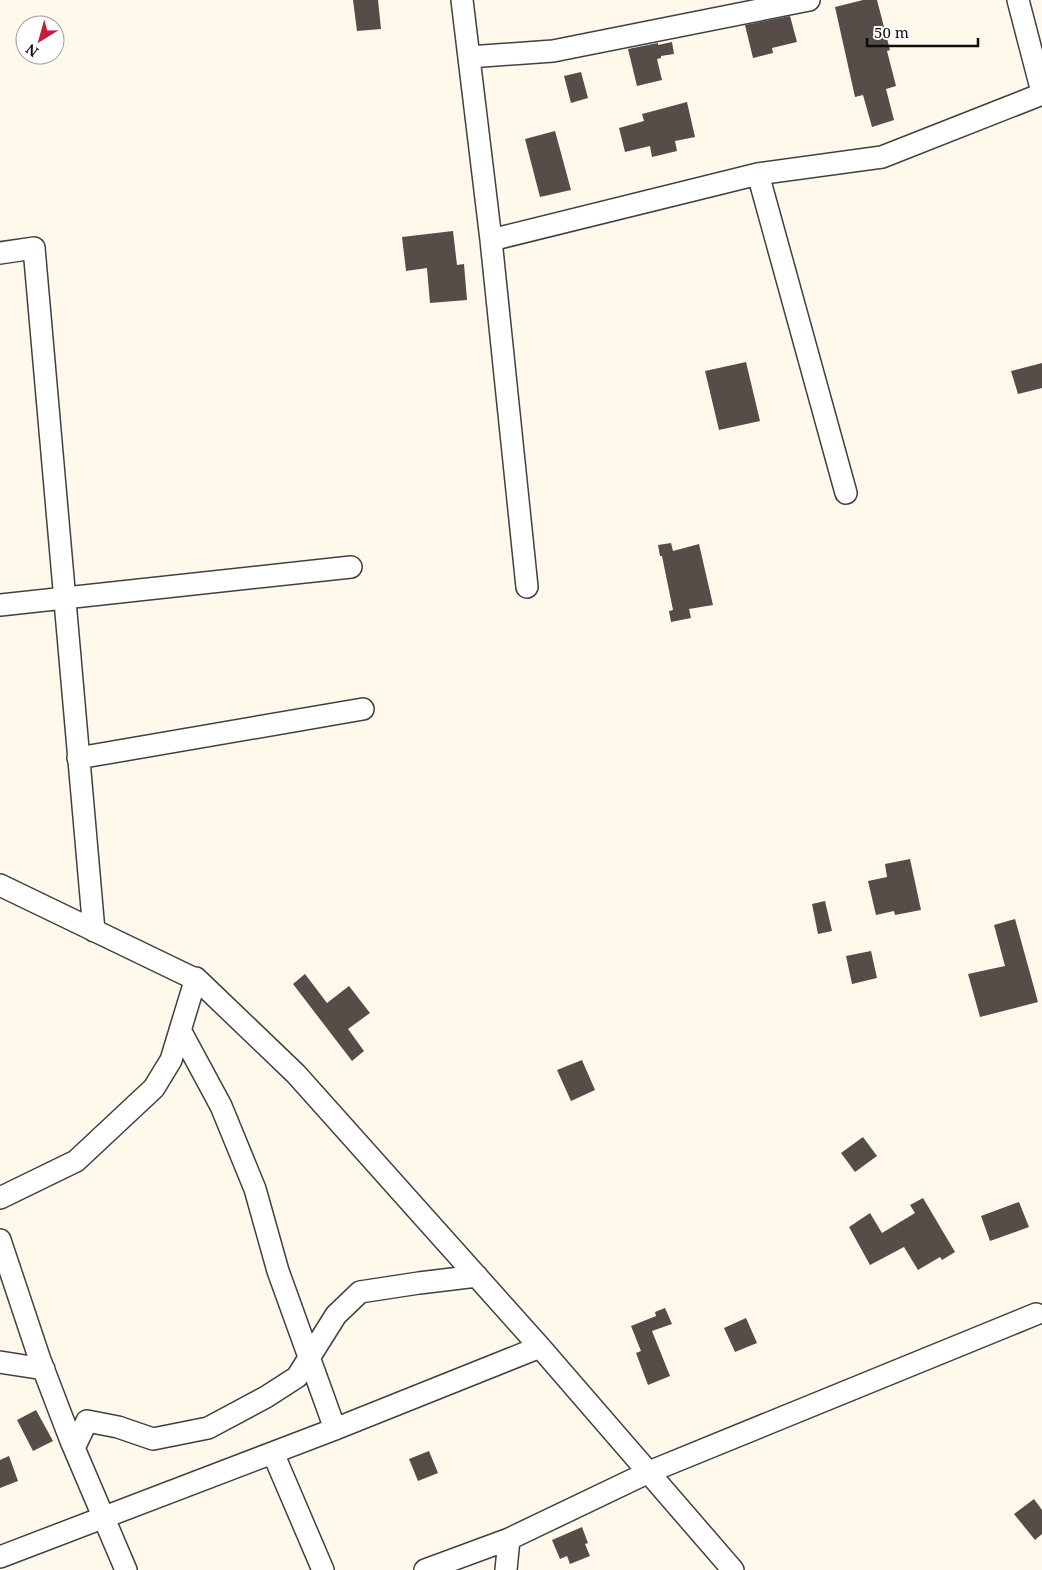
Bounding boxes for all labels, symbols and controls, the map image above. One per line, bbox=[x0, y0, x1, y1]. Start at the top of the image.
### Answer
north arrow bbox=[15, 15, 65, 65]
scale bar bbox=[867, 15, 978, 47]
text: 50 m bbox=[874, 22, 909, 42]
text: N bbox=[22, 40, 42, 62]

